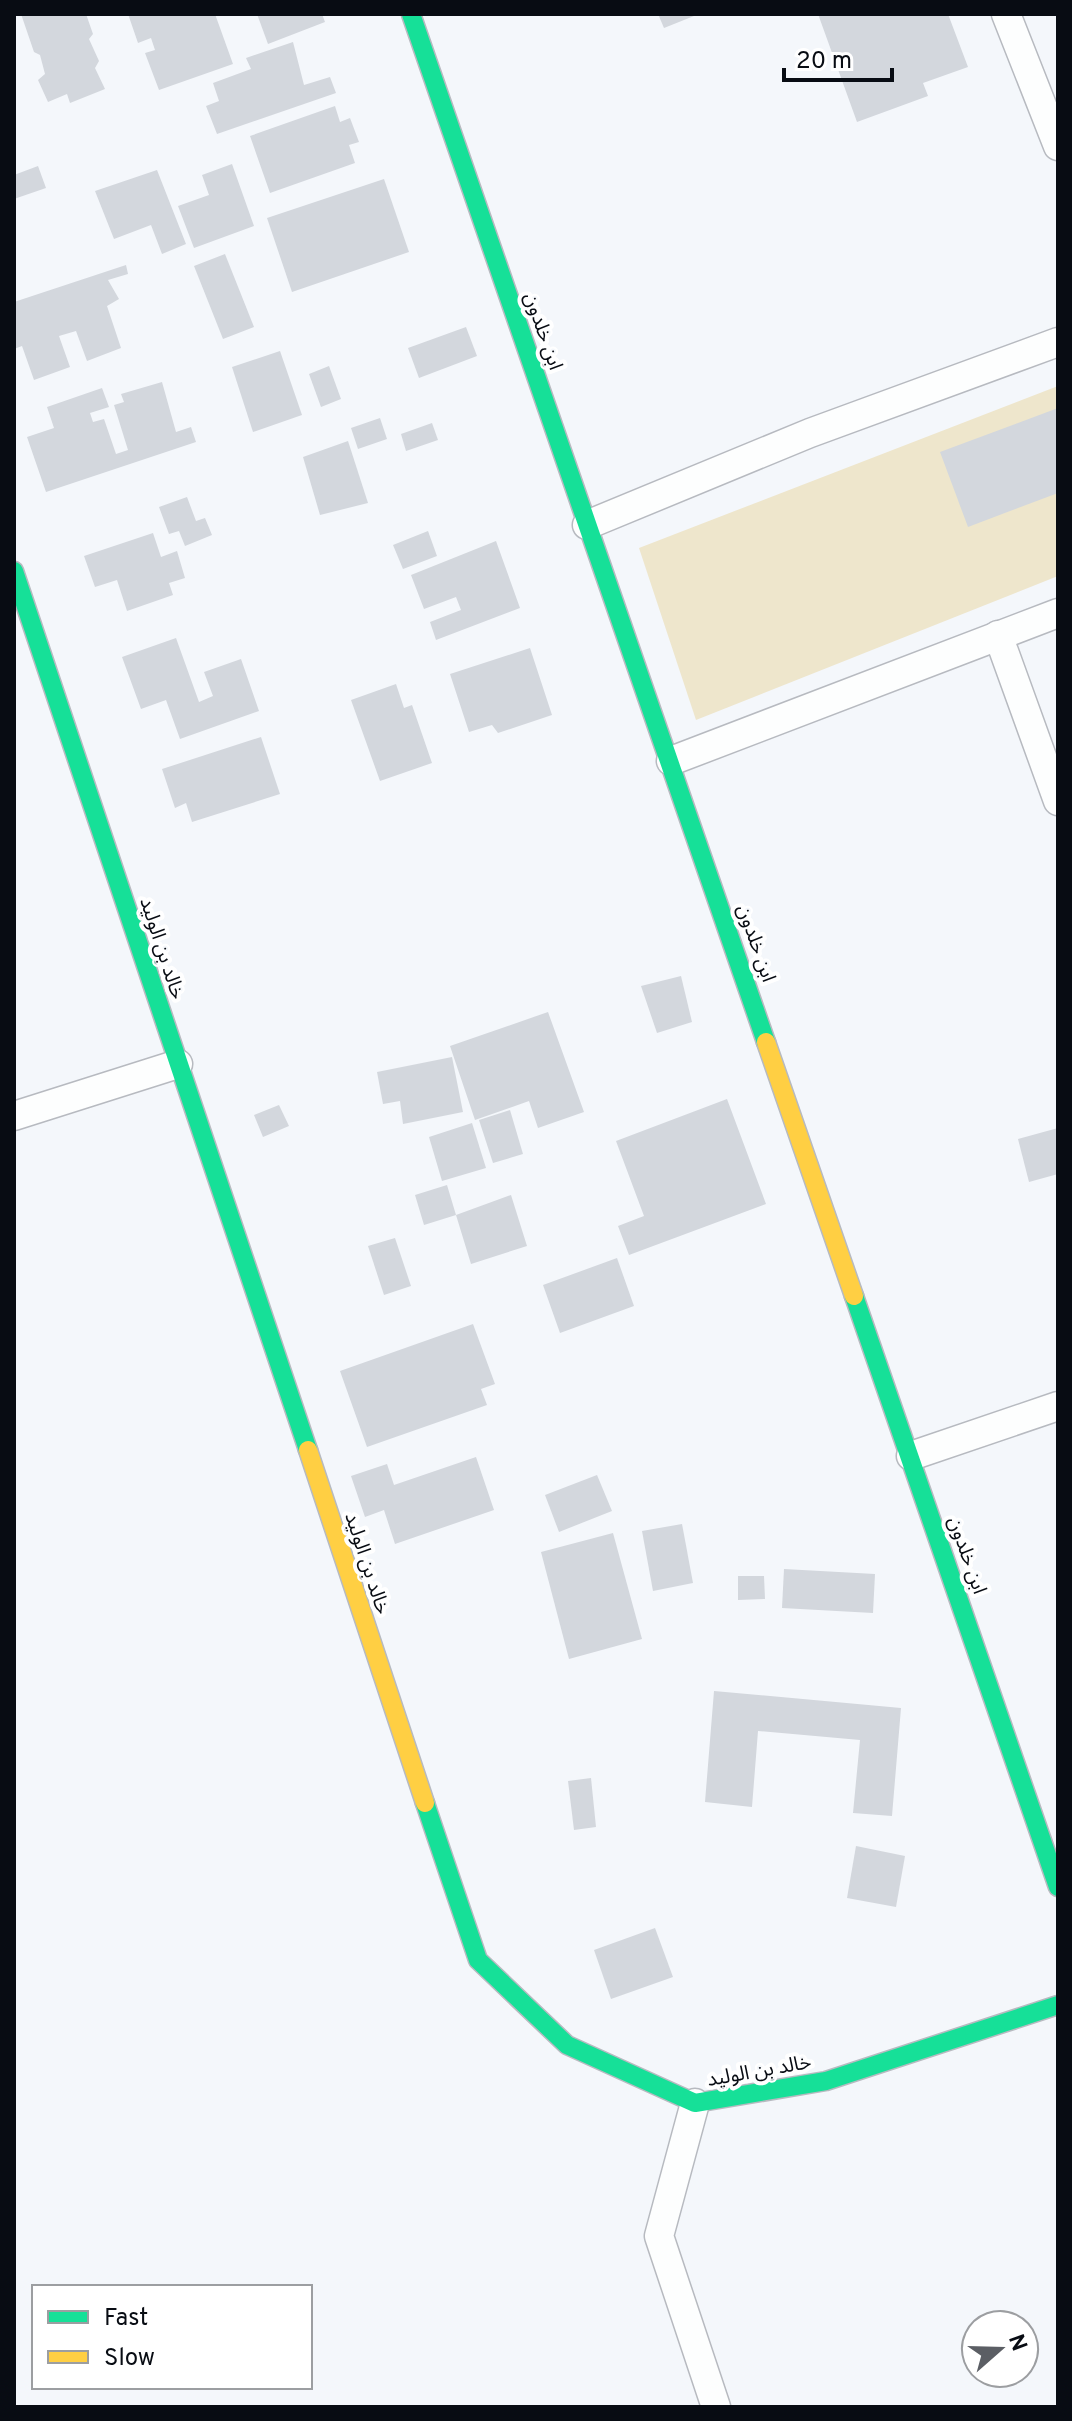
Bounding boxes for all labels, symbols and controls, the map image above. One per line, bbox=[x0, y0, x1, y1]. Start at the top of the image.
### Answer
scale bar bbox=[784, 32, 892, 82]
text: 20 m bbox=[796, 47, 852, 77]
street label: ابن خلدون bbox=[517, 289, 568, 374]
street label: خالد بن الوليد bbox=[132, 894, 190, 1003]
street label: ابن خلدون bbox=[730, 901, 781, 986]
street label: خالد بن الوليد bbox=[337, 1509, 395, 1618]
street label: ابن خلدون bbox=[941, 1513, 992, 1598]
street label: خالد بن الوليد bbox=[705, 2050, 814, 2094]
legend bbox=[32, 2285, 312, 2389]
text: Fast bbox=[104, 2304, 148, 2334]
north arrow bbox=[960, 2309, 1040, 2389]
text: N bbox=[1001, 2331, 1032, 2355]
text: Slow bbox=[104, 2344, 155, 2374]

